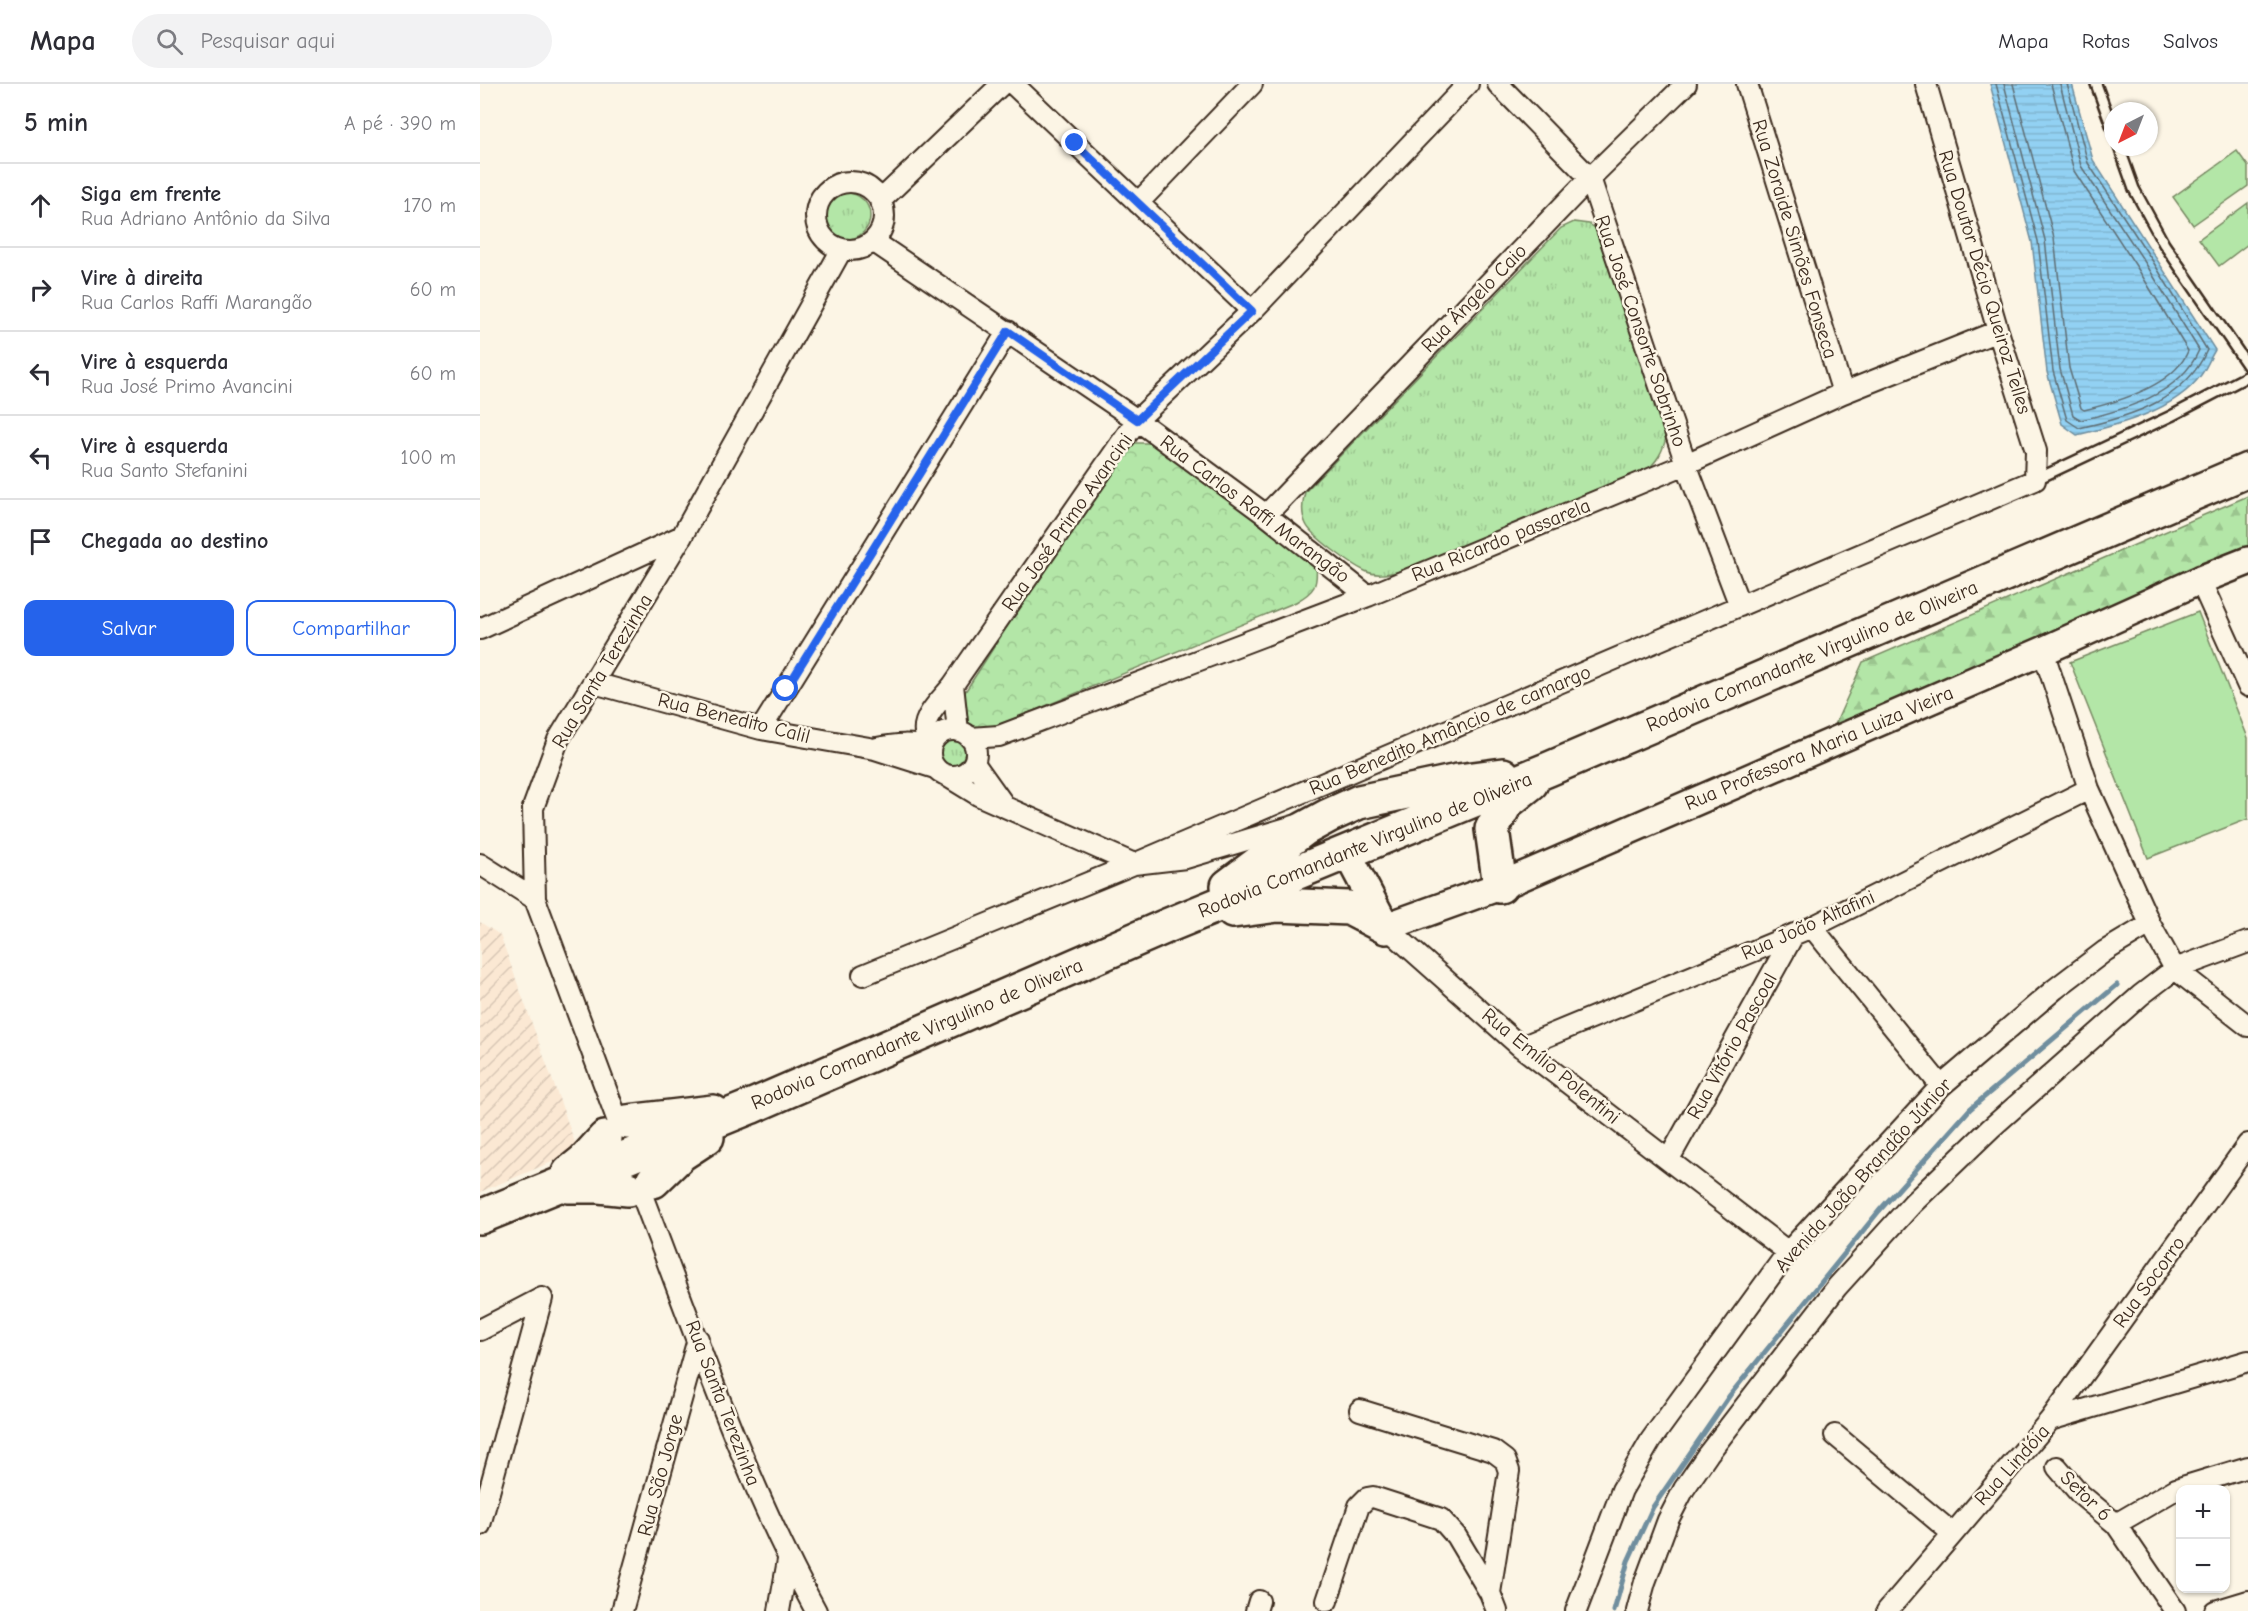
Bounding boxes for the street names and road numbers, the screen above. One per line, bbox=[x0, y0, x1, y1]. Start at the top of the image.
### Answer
street label: Rua Zoraide Simões Fonseca bbox=[1748, 117, 1842, 361]
street label: Rua Doutor Décio Queiroz Telles bbox=[1934, 147, 2036, 417]
street label: Rua José Consorte Sobrinho bbox=[1591, 212, 1691, 450]
street label: Rua Ângelo Caio bbox=[1416, 238, 1532, 357]
street label: Rua José Primo Avancini bbox=[997, 429, 1137, 615]
street label: Rua Carlos Raffi Marangão bbox=[1156, 430, 1354, 588]
street label: Rua Ricardo passarela bbox=[1408, 494, 1594, 586]
street label: Rodovia Comandante Virgulino de Oliveira bbox=[1643, 575, 1981, 737]
street label: Rua Santa Terezinha bbox=[547, 590, 657, 752]
street label: Rua Benedito Amâncio de camargo bbox=[1306, 660, 1594, 800]
street label: Rua Professora Maria Luiza Vieira bbox=[1681, 681, 1957, 815]
street label: Rua Benedito Calil bbox=[655, 688, 813, 748]
street label: Rodovia Comandante Virgulino de Oliveira bbox=[1195, 767, 1535, 923]
street label: Rua João Altafini bbox=[1738, 885, 1878, 965]
street label: Rodovia Comandante Virgulino de Oliveira bbox=[748, 953, 1086, 1115]
street label: Rua Vitório Pascoal bbox=[1682, 969, 1782, 1123]
street label: Rua Emílio Polentini bbox=[1477, 1003, 1625, 1129]
street label: Avenida João Brandão Júnior bbox=[1770, 1073, 1956, 1277]
street label: Rua Socorro bbox=[2108, 1232, 2190, 1332]
street label: Rua Santa Terezinha bbox=[681, 1317, 765, 1489]
street label: Rua São Jorge bbox=[633, 1411, 687, 1539]
street label: Rua Lindóia bbox=[1970, 1420, 2054, 1510]
street label: Setor 6 bbox=[2056, 1466, 2116, 1526]

